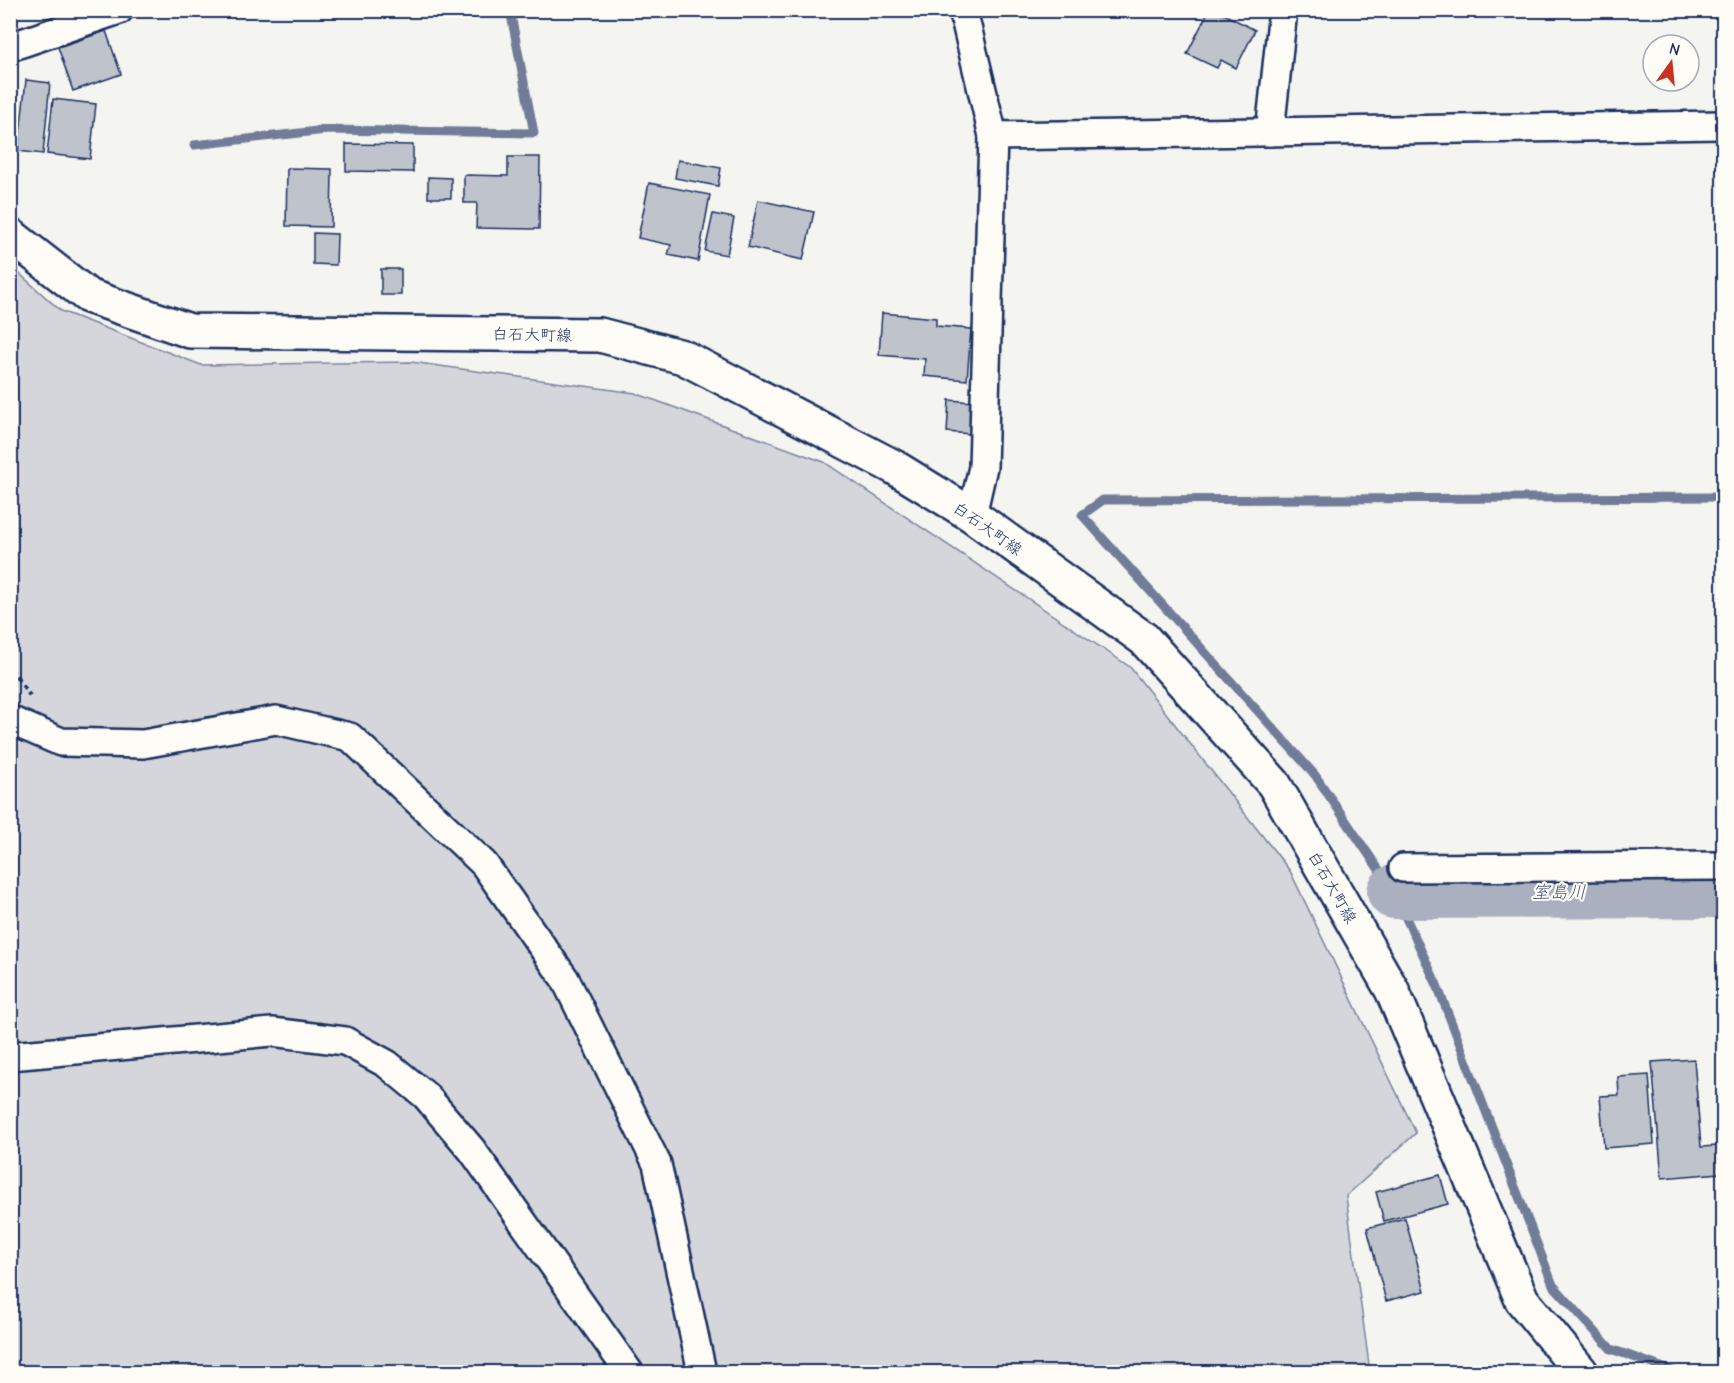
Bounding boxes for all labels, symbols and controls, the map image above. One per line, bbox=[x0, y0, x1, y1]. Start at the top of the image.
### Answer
north arrow bbox=[1641, 33, 1701, 93]
text: N bbox=[1667, 39, 1682, 60]
street label: 白石大町線 bbox=[492, 325, 572, 345]
street label: 白石大町線 bbox=[949, 498, 1025, 559]
street label: 白石大町線 bbox=[1304, 848, 1360, 927]
water label: 室島川 bbox=[1532, 882, 1586, 903]

